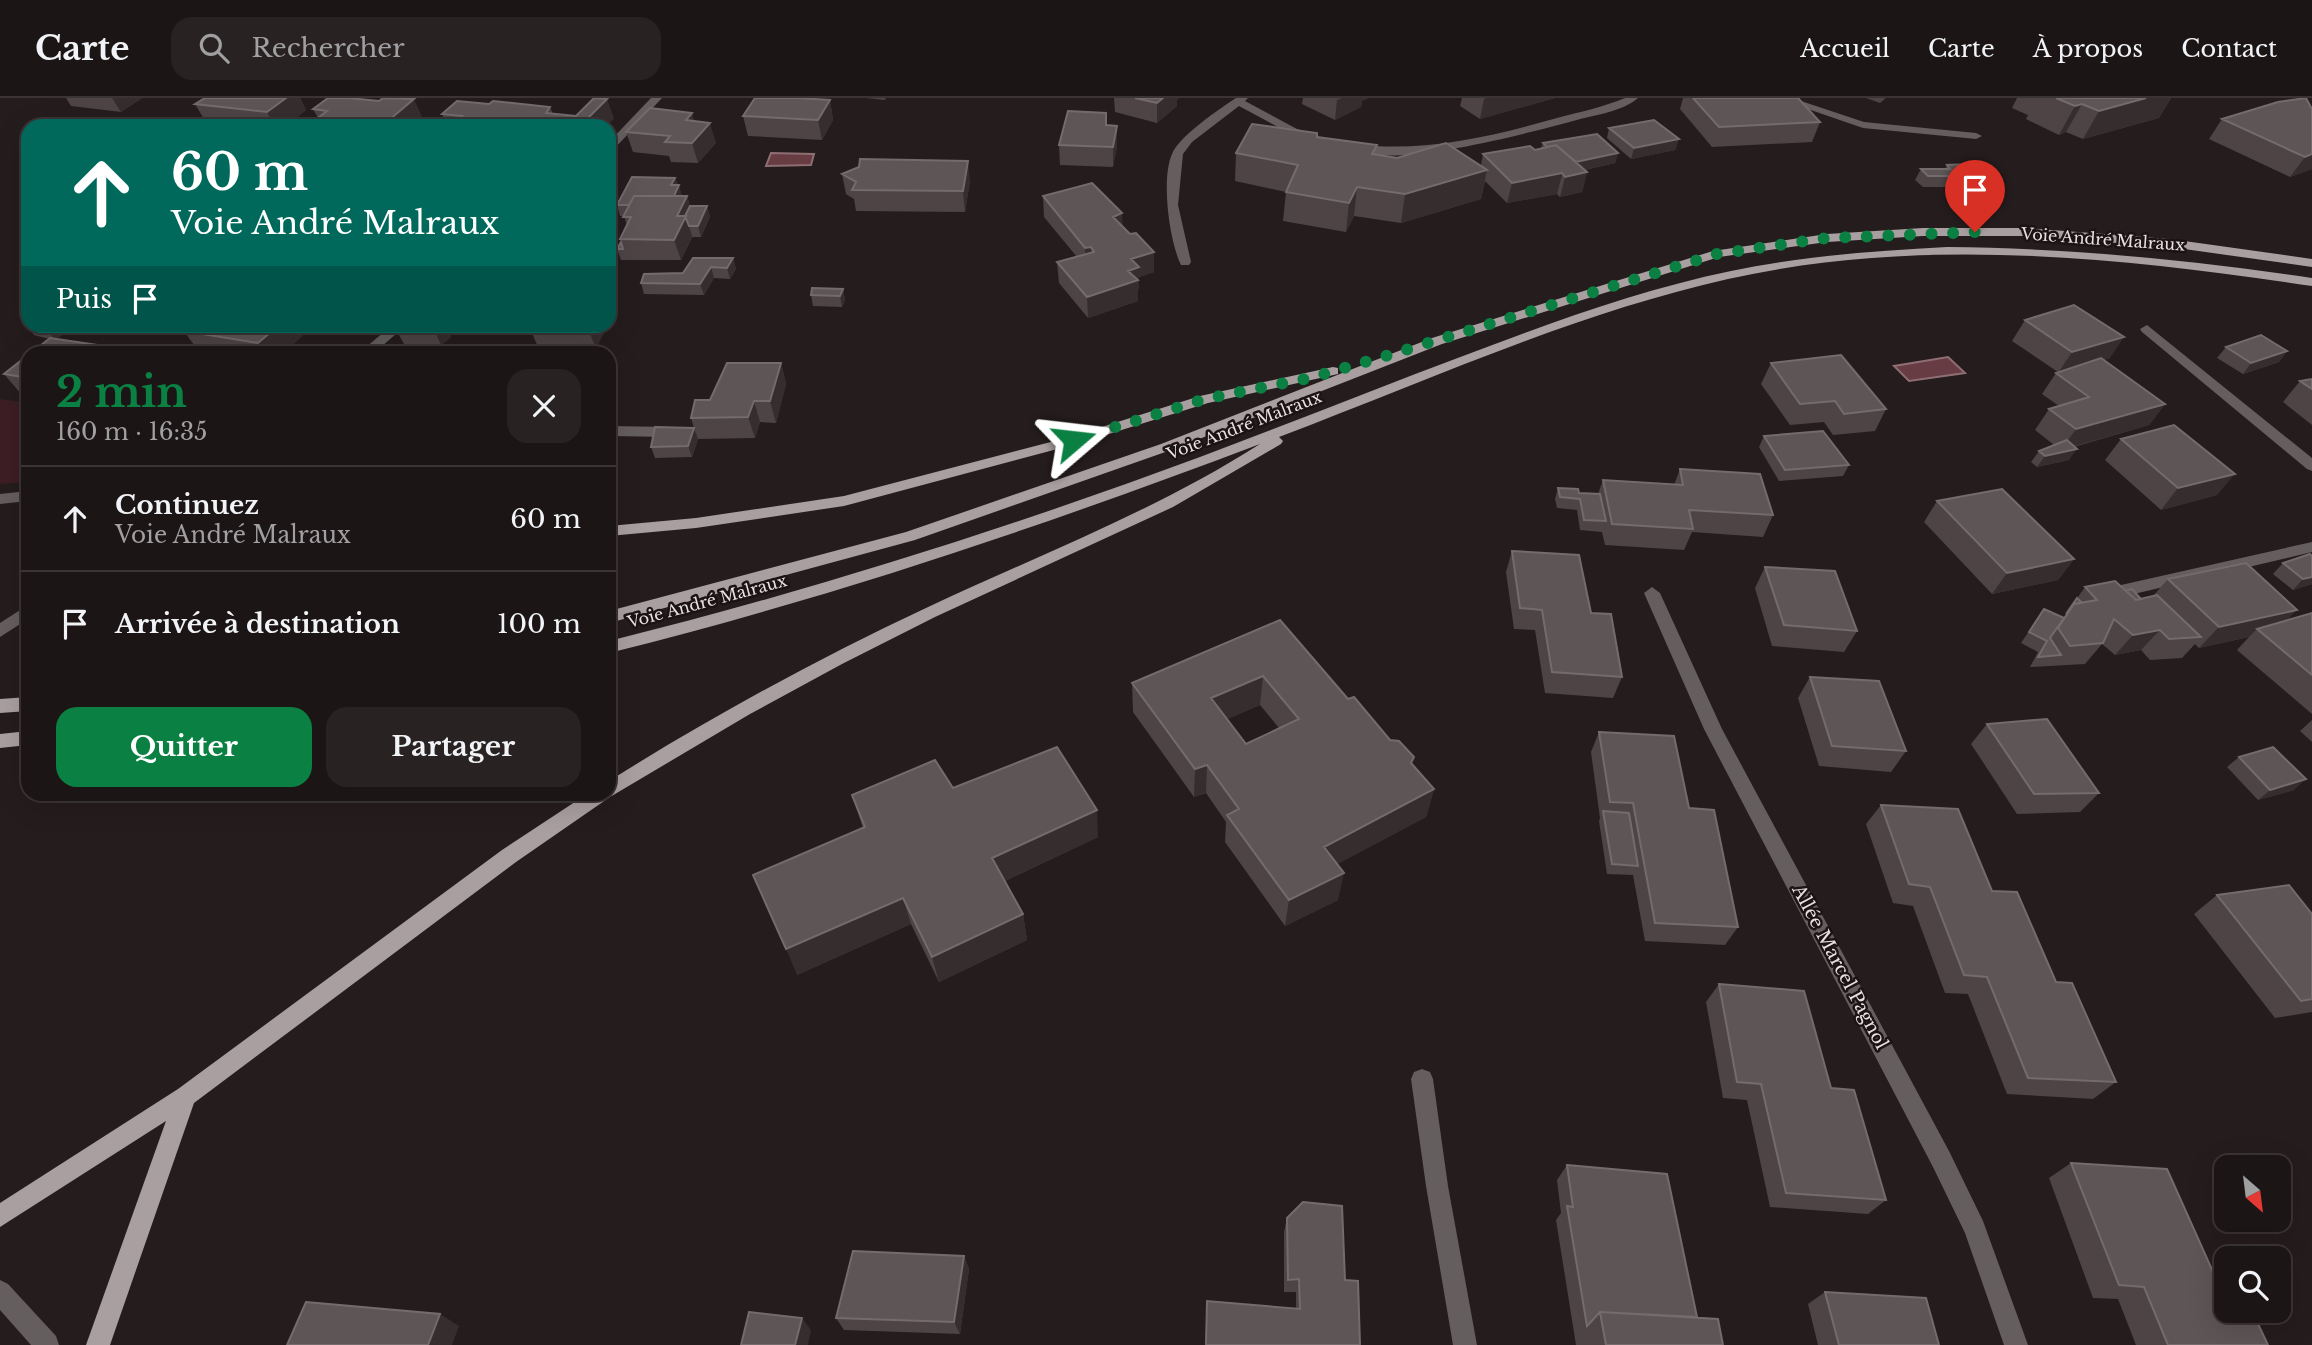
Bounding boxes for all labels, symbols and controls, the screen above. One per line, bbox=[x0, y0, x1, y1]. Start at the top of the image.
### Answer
search box bbox=[171, 17, 661, 80]
text: Carte bbox=[35, 28, 129, 69]
icon: search bbox=[195, 29, 233, 67]
text: Rechercher bbox=[251, 32, 405, 64]
text: Accueil bbox=[1800, 34, 1890, 63]
text: Carte bbox=[1928, 34, 1995, 63]
text: À propos bbox=[2033, 34, 2143, 63]
text: Contact bbox=[2181, 34, 2277, 63]
text: 60 m bbox=[171, 142, 308, 203]
icon: ahead bbox=[56, 147, 147, 238]
pin bbox=[1945, 160, 2005, 232]
icon: arrive bbox=[1956, 171, 1994, 209]
text: Voie André Malraux bbox=[171, 203, 499, 243]
street label: Voie André Malraux bbox=[2019, 223, 2186, 255]
icon: arrive bbox=[126, 280, 164, 318]
text: Puis bbox=[56, 283, 112, 315]
text: 2 min bbox=[56, 366, 187, 418]
button: close bbox=[507, 369, 581, 443]
street label: Voie André Malraux bbox=[1163, 386, 1324, 464]
position arrow bbox=[1037, 403, 1111, 477]
text: 160 m · 16:35 bbox=[56, 418, 207, 446]
text: Continuez bbox=[115, 489, 259, 521]
icon: ahead bbox=[56, 500, 94, 538]
text: 60 m bbox=[510, 503, 581, 535]
text: Voie André Malraux bbox=[115, 521, 351, 549]
street label: Voie André Malraux bbox=[624, 570, 789, 632]
icon: arrive bbox=[56, 605, 94, 643]
text: Arrivée à destination bbox=[115, 608, 400, 640]
text: 100 m bbox=[497, 608, 581, 640]
button: Quitter bbox=[56, 707, 312, 787]
button: Partager bbox=[326, 707, 581, 787]
street label: Allée Marcel Pagnol bbox=[1787, 880, 1893, 1053]
north arrow bbox=[2214, 1155, 2291, 1232]
map controls bbox=[2214, 1155, 2291, 1323]
button: search bbox=[2214, 1246, 2291, 1323]

